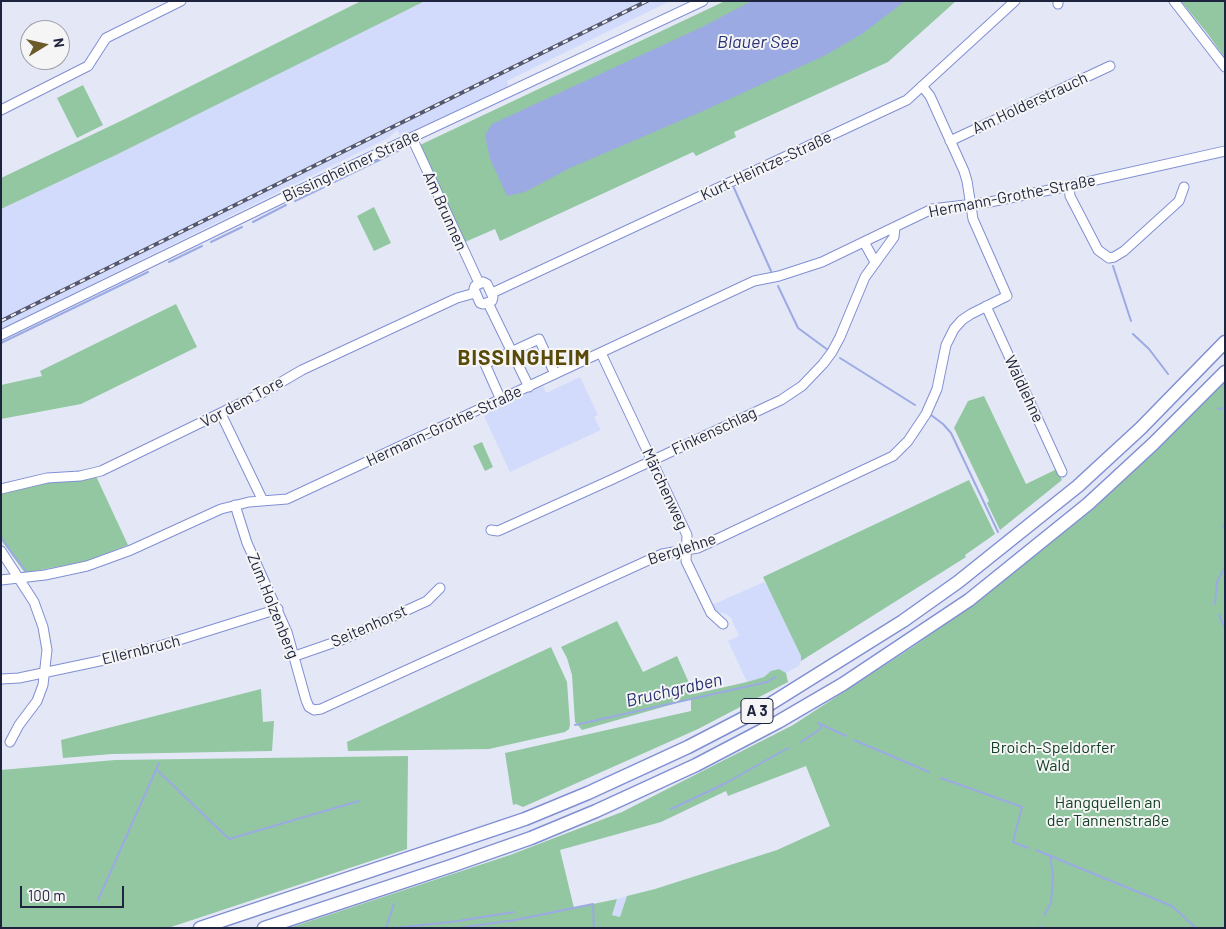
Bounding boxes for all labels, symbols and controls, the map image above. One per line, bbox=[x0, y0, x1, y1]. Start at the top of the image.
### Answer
north arrow bbox=[20, 20, 70, 70]
water label: Blauer See bbox=[717, 31, 799, 53]
text: N bbox=[50, 37, 68, 49]
street label: Am Holderstrauch bbox=[969, 68, 1091, 138]
street label: Bissingheimer Straße bbox=[279, 126, 423, 206]
street label: Kurt-Heintze-Straße bbox=[697, 127, 835, 205]
street label: Am Brunnen bbox=[419, 168, 471, 254]
street label: Hermann-Grothe-Straße bbox=[927, 170, 1097, 222]
district label: BISSINGHEIM bbox=[456, 345, 592, 371]
street label: Waldlehne bbox=[1000, 352, 1048, 426]
street label: Vor dem Tore bbox=[197, 372, 287, 432]
street label: Hermann-Grothe-Straße bbox=[363, 381, 525, 471]
street label: Finkenschlag bbox=[668, 403, 760, 459]
street label: Märchenweg bbox=[638, 445, 692, 533]
street label: Berglehne bbox=[645, 529, 719, 569]
street label: Zum Holzenberg bbox=[243, 550, 303, 662]
street label: Seitenhorst bbox=[328, 601, 410, 651]
street label: Ellernbruch bbox=[100, 631, 182, 669]
water label: Bruchgraben bbox=[624, 668, 724, 712]
road number: A 3 bbox=[741, 698, 773, 724]
park label: Broich-Speldorfer Wald bbox=[991, 738, 1115, 776]
park label: Hangquellen an der Tannenstraße bbox=[1047, 793, 1169, 831]
scale bar bbox=[22, 876, 126, 908]
text: 100 m bbox=[28, 886, 66, 904]

